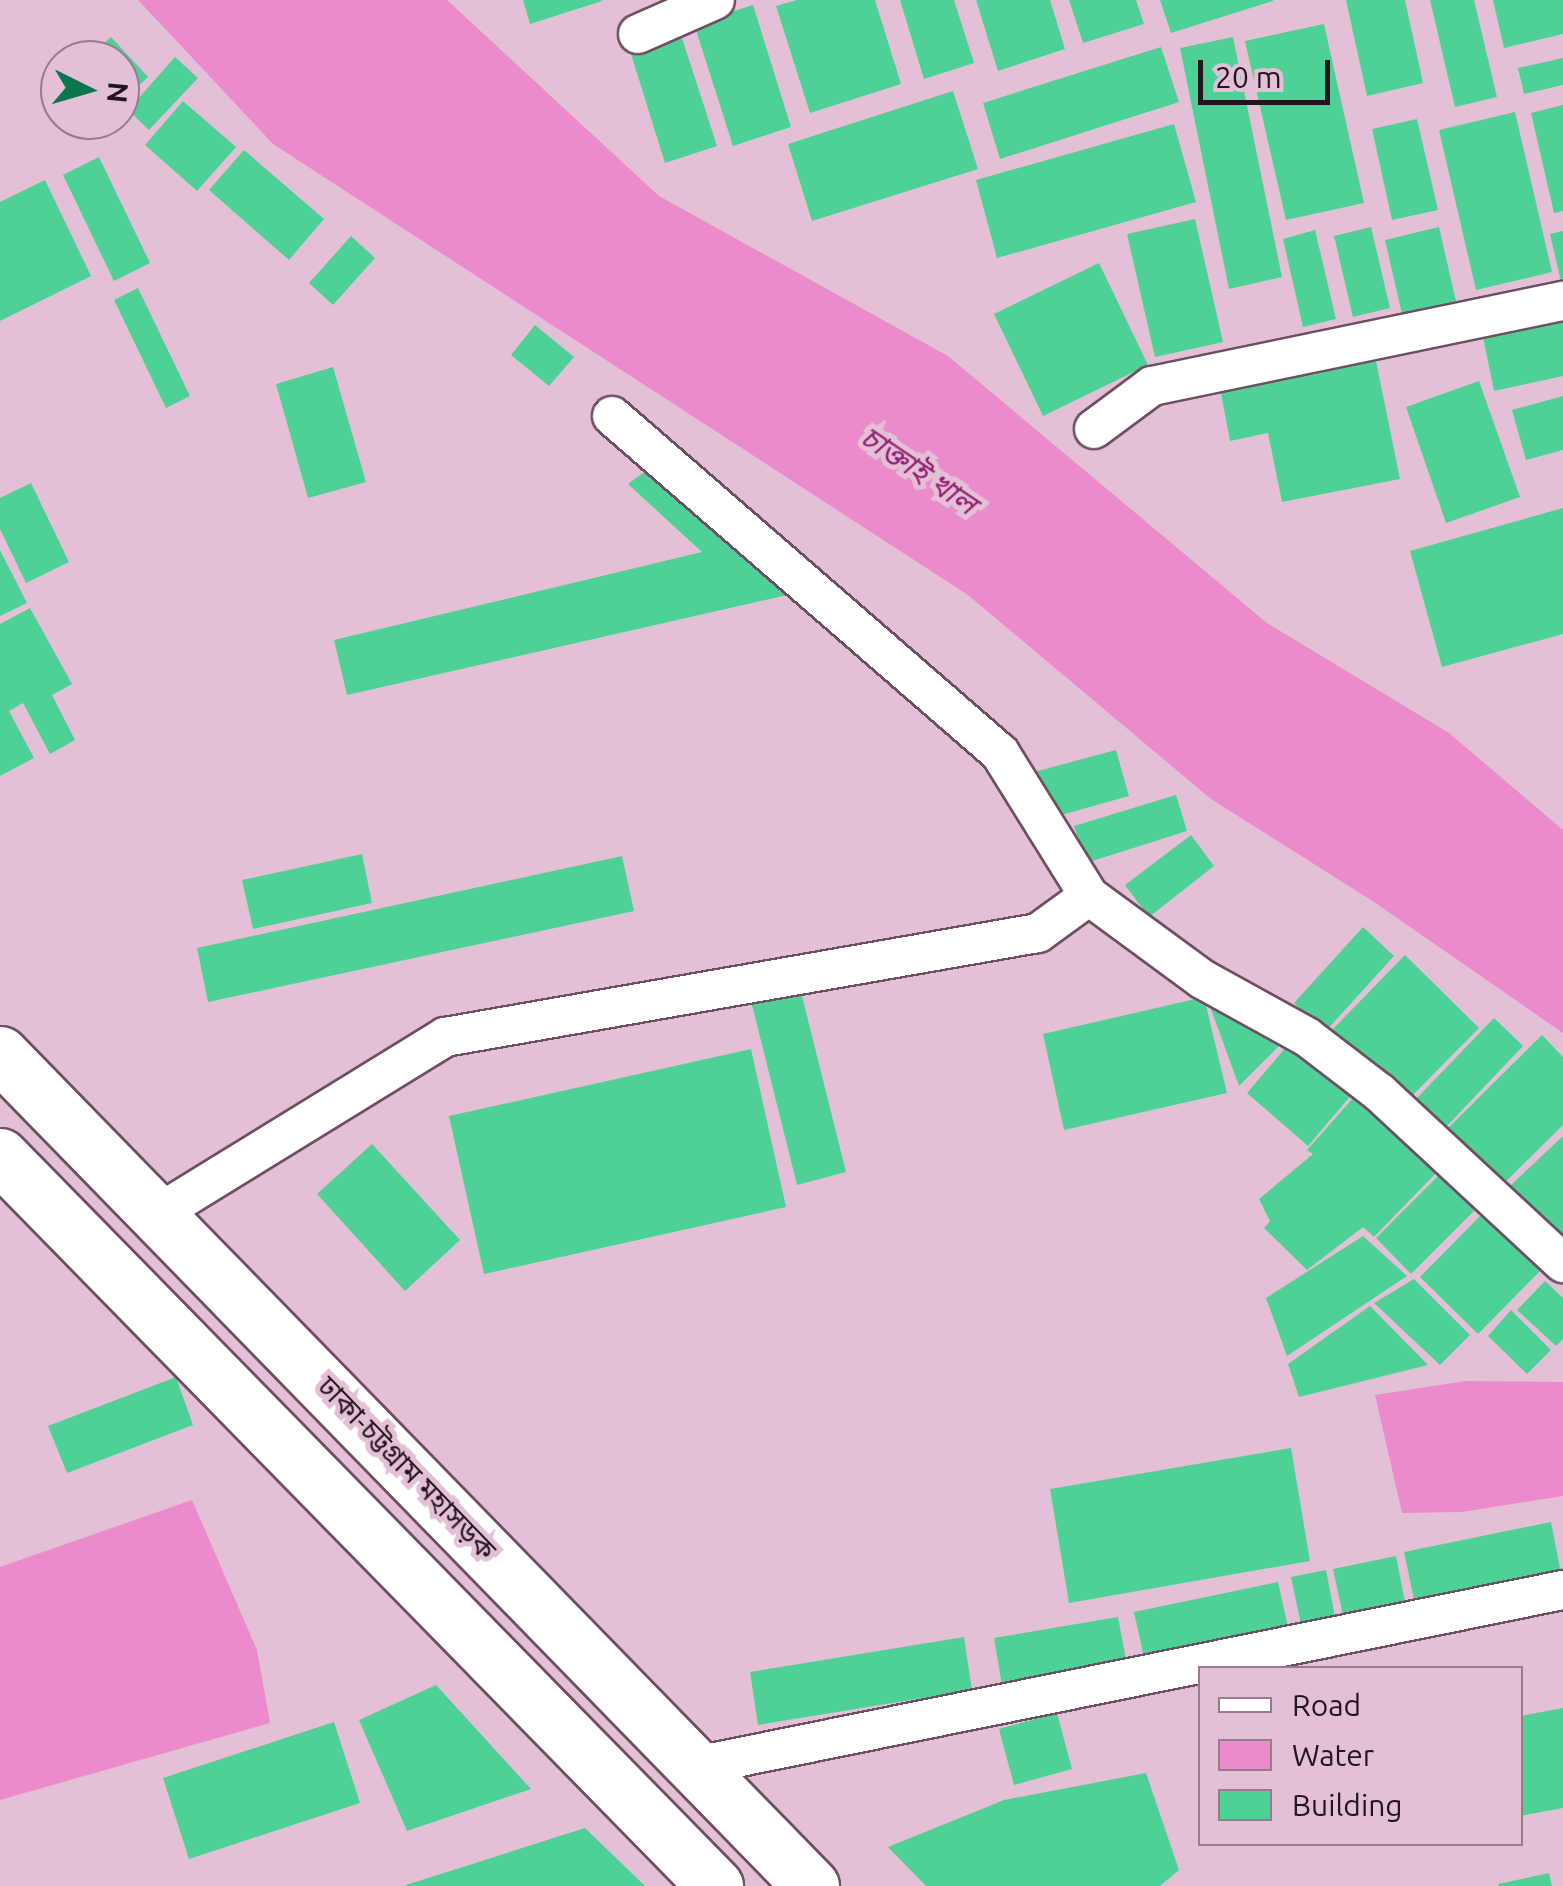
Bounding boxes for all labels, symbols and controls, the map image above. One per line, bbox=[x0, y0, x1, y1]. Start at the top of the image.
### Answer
north arrow bbox=[40, 40, 140, 140]
scale bar bbox=[1203, 40, 1336, 102]
text: 20 m bbox=[1215, 60, 1282, 94]
text: N bbox=[102, 81, 135, 104]
water label: চাক্তাই খাল bbox=[854, 418, 984, 522]
street label: ঢাকা-চট্টগ্রাম মহাসড়ক bbox=[311, 1369, 503, 1567]
legend bbox=[1198, 1666, 1523, 1846]
text: Road bbox=[1292, 1688, 1361, 1722]
text: Water bbox=[1292, 1738, 1374, 1772]
text: Building bbox=[1292, 1788, 1403, 1822]

